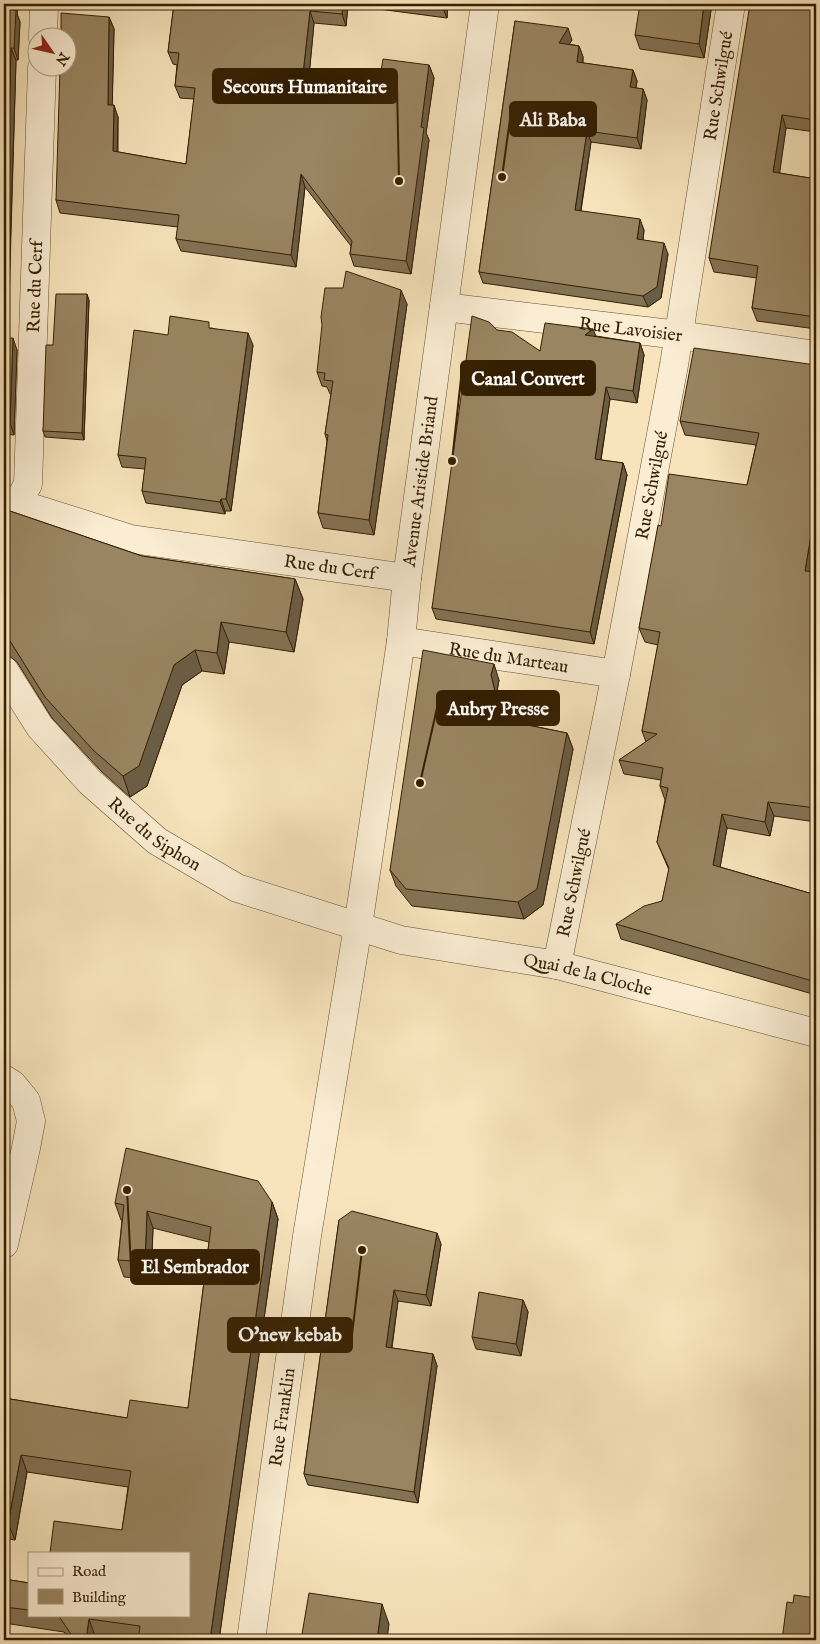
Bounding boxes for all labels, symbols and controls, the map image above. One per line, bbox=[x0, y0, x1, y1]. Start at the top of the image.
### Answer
north arrow bbox=[28, 28, 78, 78]
street label: Rue Schwilgué bbox=[700, 30, 740, 142]
text: N bbox=[51, 48, 73, 69]
callout: Secours Humanitaire bbox=[213, 69, 397, 103]
text: Secours Humanitaire bbox=[223, 76, 387, 100]
callout: Ali Baba bbox=[510, 102, 596, 136]
text: Ali Baba bbox=[519, 109, 587, 133]
street label: Rue du Cerf bbox=[23, 237, 49, 333]
street label: Rue Lavoisier bbox=[578, 313, 684, 348]
callout: Canal Couvert bbox=[461, 361, 595, 395]
text: Canal Couvert bbox=[471, 368, 585, 392]
street label: Avenue Aristide Briand bbox=[398, 394, 445, 569]
street label: Rue Schwilgué bbox=[631, 429, 674, 542]
street label: Rue du Cerf bbox=[282, 551, 380, 587]
street label: Rue du Marteau bbox=[447, 638, 570, 680]
callout: Aubry Presse bbox=[437, 691, 559, 725]
text: Aubry Presse bbox=[446, 698, 549, 722]
street label: Rue du Siphon bbox=[102, 793, 205, 877]
street label: Rue Schwilgué bbox=[553, 827, 597, 939]
street label: Quai de la Cloche bbox=[521, 950, 655, 1003]
callout: El Sembrador bbox=[131, 1250, 259, 1284]
text: El Sembrador bbox=[141, 1256, 250, 1280]
callout: O'new kebab bbox=[228, 1318, 352, 1352]
text: O'new kebab bbox=[238, 1324, 342, 1348]
street label: Rue Franklin bbox=[265, 1366, 302, 1468]
legend bbox=[28, 1552, 190, 1616]
text: Road bbox=[72, 1562, 107, 1581]
text: Building bbox=[72, 1588, 127, 1607]

